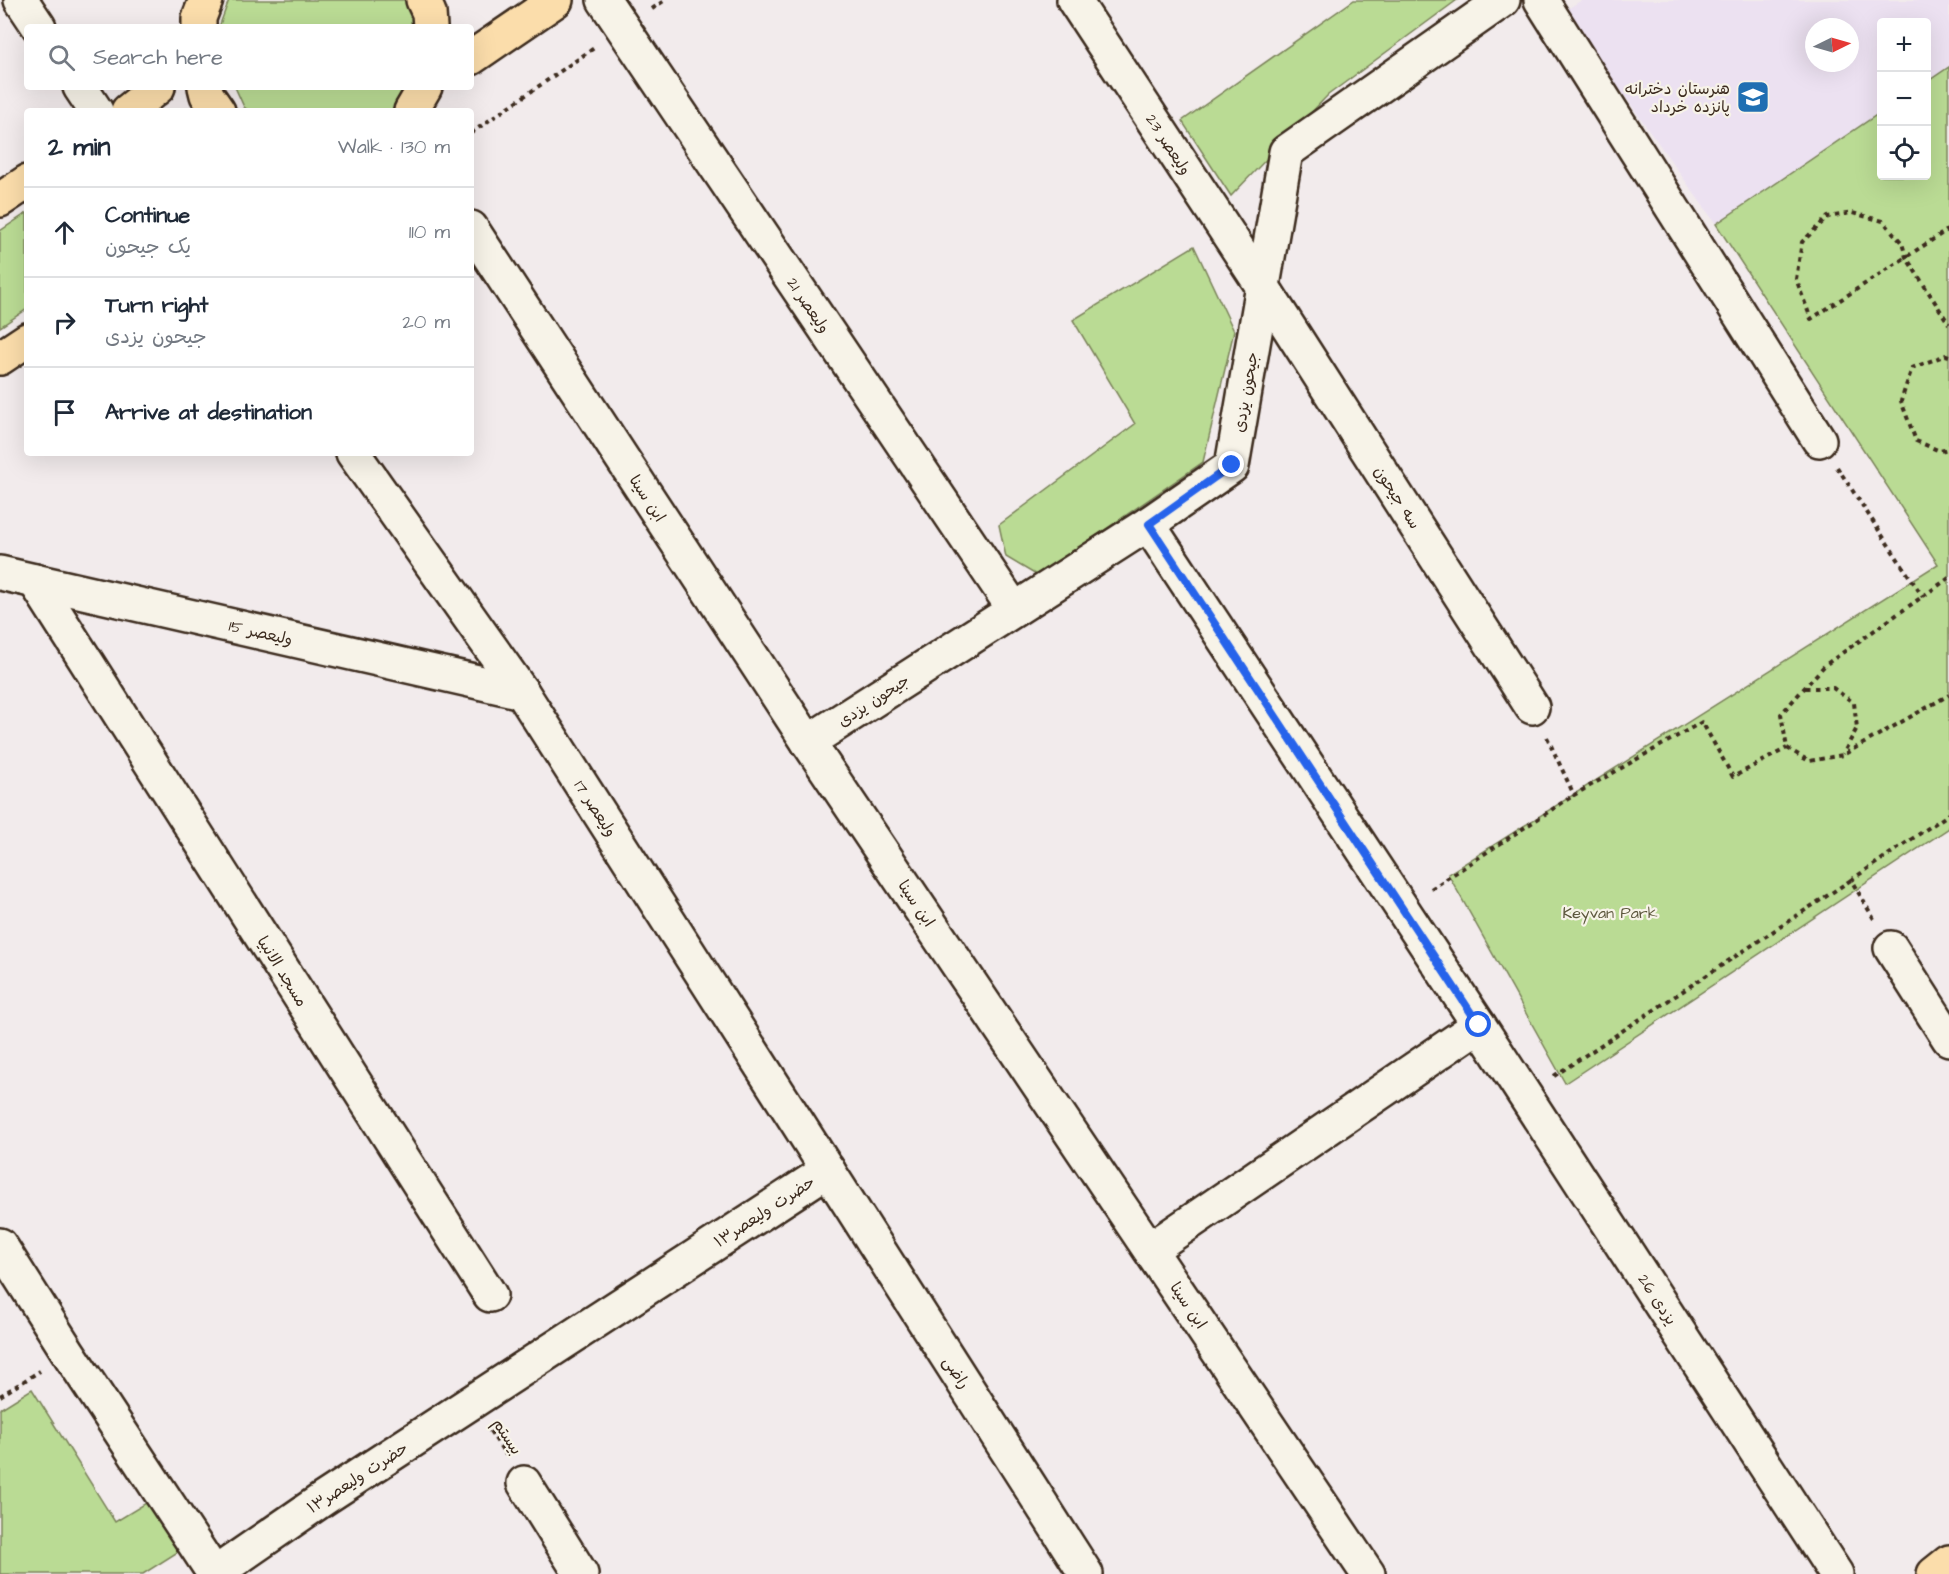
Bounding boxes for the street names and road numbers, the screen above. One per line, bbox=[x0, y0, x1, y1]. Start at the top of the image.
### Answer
street label: ولیعصر 23 bbox=[1140, 110, 1196, 179]
street label: ولیعصر 21 bbox=[782, 273, 835, 338]
street label: جیحون یزدی bbox=[1228, 350, 1264, 434]
street label: سه جیحون bbox=[1369, 462, 1426, 533]
street label: ابن سینا bbox=[624, 471, 671, 526]
street label: ولیعصر 15 bbox=[227, 615, 295, 651]
street label: جیحون یزدی bbox=[833, 669, 914, 732]
street label: ولیعصر 17 bbox=[569, 776, 622, 841]
street label: ابن سینا bbox=[893, 876, 940, 931]
street label: مسجد الانبیا bbox=[252, 932, 313, 1011]
street label: حضرت ولیعصر۱۳ bbox=[710, 1171, 819, 1253]
street label: یزدی 26 bbox=[1632, 1270, 1682, 1329]
street label: ابن سینا bbox=[1165, 1278, 1212, 1333]
street label: راضی bbox=[937, 1352, 975, 1393]
street label: بیستم bbox=[486, 1414, 527, 1460]
street label: حضرت ولیعصر۱۳ bbox=[303, 1437, 412, 1519]

